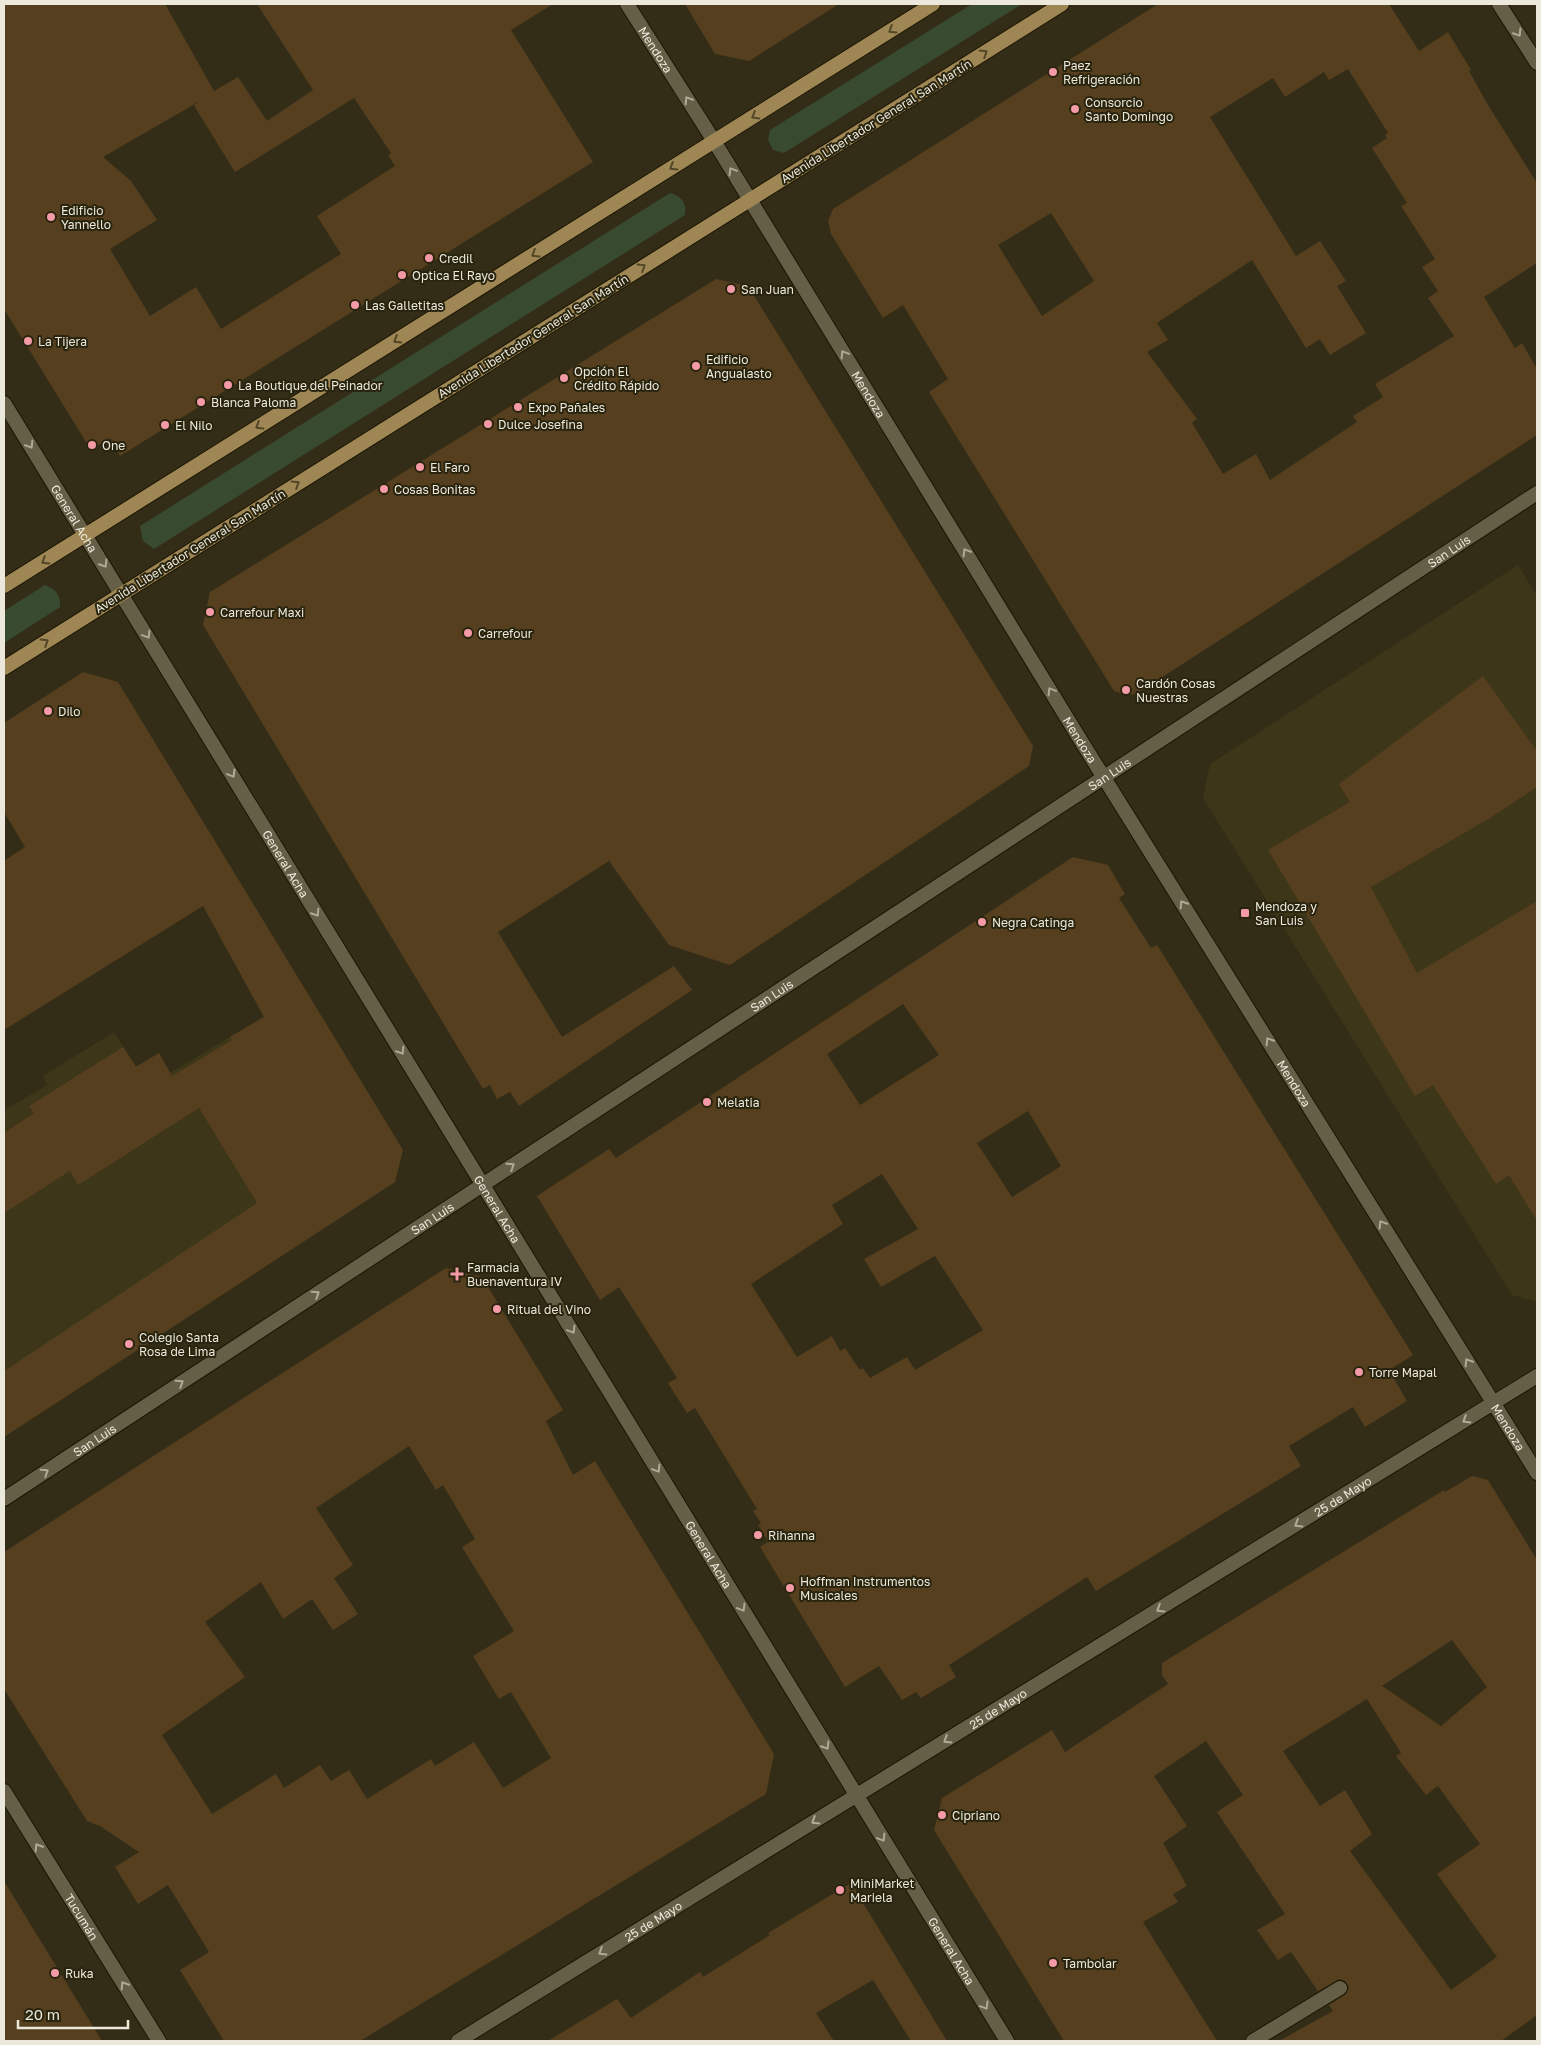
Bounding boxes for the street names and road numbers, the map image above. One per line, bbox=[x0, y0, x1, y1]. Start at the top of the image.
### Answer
street label: Mendoza bbox=[636, 24, 676, 76]
street label: Avenida Libertador General San Martín bbox=[778, 56, 974, 186]
street label: Avenida Libertador General San Martín bbox=[435, 271, 631, 401]
street label: Mendoza bbox=[849, 368, 889, 420]
street label: General Acha bbox=[48, 482, 101, 555]
street label: Avenida Libertador General San Martín bbox=[92, 486, 288, 616]
street label: San Luis bbox=[1424, 531, 1473, 570]
street label: Mendoza bbox=[1060, 713, 1100, 766]
street label: San Luis bbox=[1085, 754, 1134, 793]
street label: General Acha bbox=[260, 827, 312, 900]
street label: San Luis bbox=[747, 976, 796, 1015]
street label: Mendoza bbox=[1274, 1057, 1314, 1109]
street label: General Acha bbox=[471, 1172, 524, 1246]
street label: San Luis bbox=[408, 1199, 456, 1238]
street label: Mendoza bbox=[1488, 1401, 1529, 1453]
street label: San Luis bbox=[70, 1420, 119, 1459]
street label: 25 de Mayo bbox=[1311, 1472, 1374, 1519]
street label: General Acha bbox=[683, 1518, 735, 1591]
street label: 25 de Mayo bbox=[966, 1685, 1029, 1732]
street label: Tucumán bbox=[62, 1891, 102, 1943]
street label: 25 de Mayo bbox=[621, 1897, 685, 1944]
street label: General Acha bbox=[925, 1914, 978, 1987]

